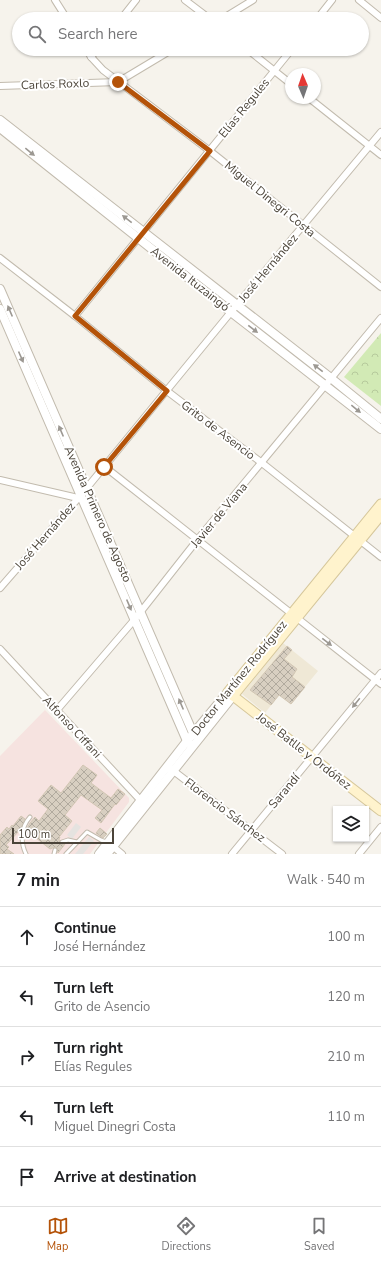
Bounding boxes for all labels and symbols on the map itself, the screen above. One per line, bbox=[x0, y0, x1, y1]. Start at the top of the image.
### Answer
north arrow bbox=[285, 68, 321, 104]
route end bbox=[109, 73, 127, 91]
street label: Carlos Roxlo bbox=[21, 75, 90, 93]
street label: Elías Regules bbox=[215, 75, 273, 141]
one-way arrow bbox=[25, 148, 36, 157]
street label: Miguel Dinegri Costa bbox=[221, 157, 319, 241]
one-way arrow bbox=[122, 215, 133, 223]
street label: José Hernández bbox=[234, 230, 302, 306]
street label: Avenida Ituzaingó bbox=[147, 243, 233, 315]
one-way arrow bbox=[7, 306, 13, 317]
one-way arrow bbox=[248, 324, 259, 333]
one-way arrow bbox=[18, 352, 24, 363]
one-way arrow bbox=[312, 364, 323, 372]
street label: Grito de Asencio bbox=[178, 397, 259, 463]
one-way arrow bbox=[350, 404, 361, 413]
one-way arrow bbox=[58, 424, 64, 436]
street label: Avenida Primero de Agosto bbox=[61, 443, 135, 585]
route start bbox=[95, 458, 113, 476]
street label: Javier de Viana bbox=[187, 479, 251, 552]
street label: José Hernández bbox=[11, 499, 79, 574]
one-way arrow bbox=[126, 599, 132, 611]
street label: Doctor Martínez Rodríguez bbox=[188, 617, 291, 739]
one-way arrow bbox=[321, 638, 332, 646]
street label: Alfonso Ciffani bbox=[39, 692, 105, 762]
one-way arrow bbox=[177, 697, 183, 709]
one-way arrow bbox=[352, 698, 361, 708]
street label: José Batlle y Ordóñez bbox=[253, 708, 355, 793]
street label: Sarandí bbox=[265, 769, 304, 812]
street label: Florencio Sánchez bbox=[181, 774, 269, 846]
scale bar bbox=[12, 826, 114, 845]

